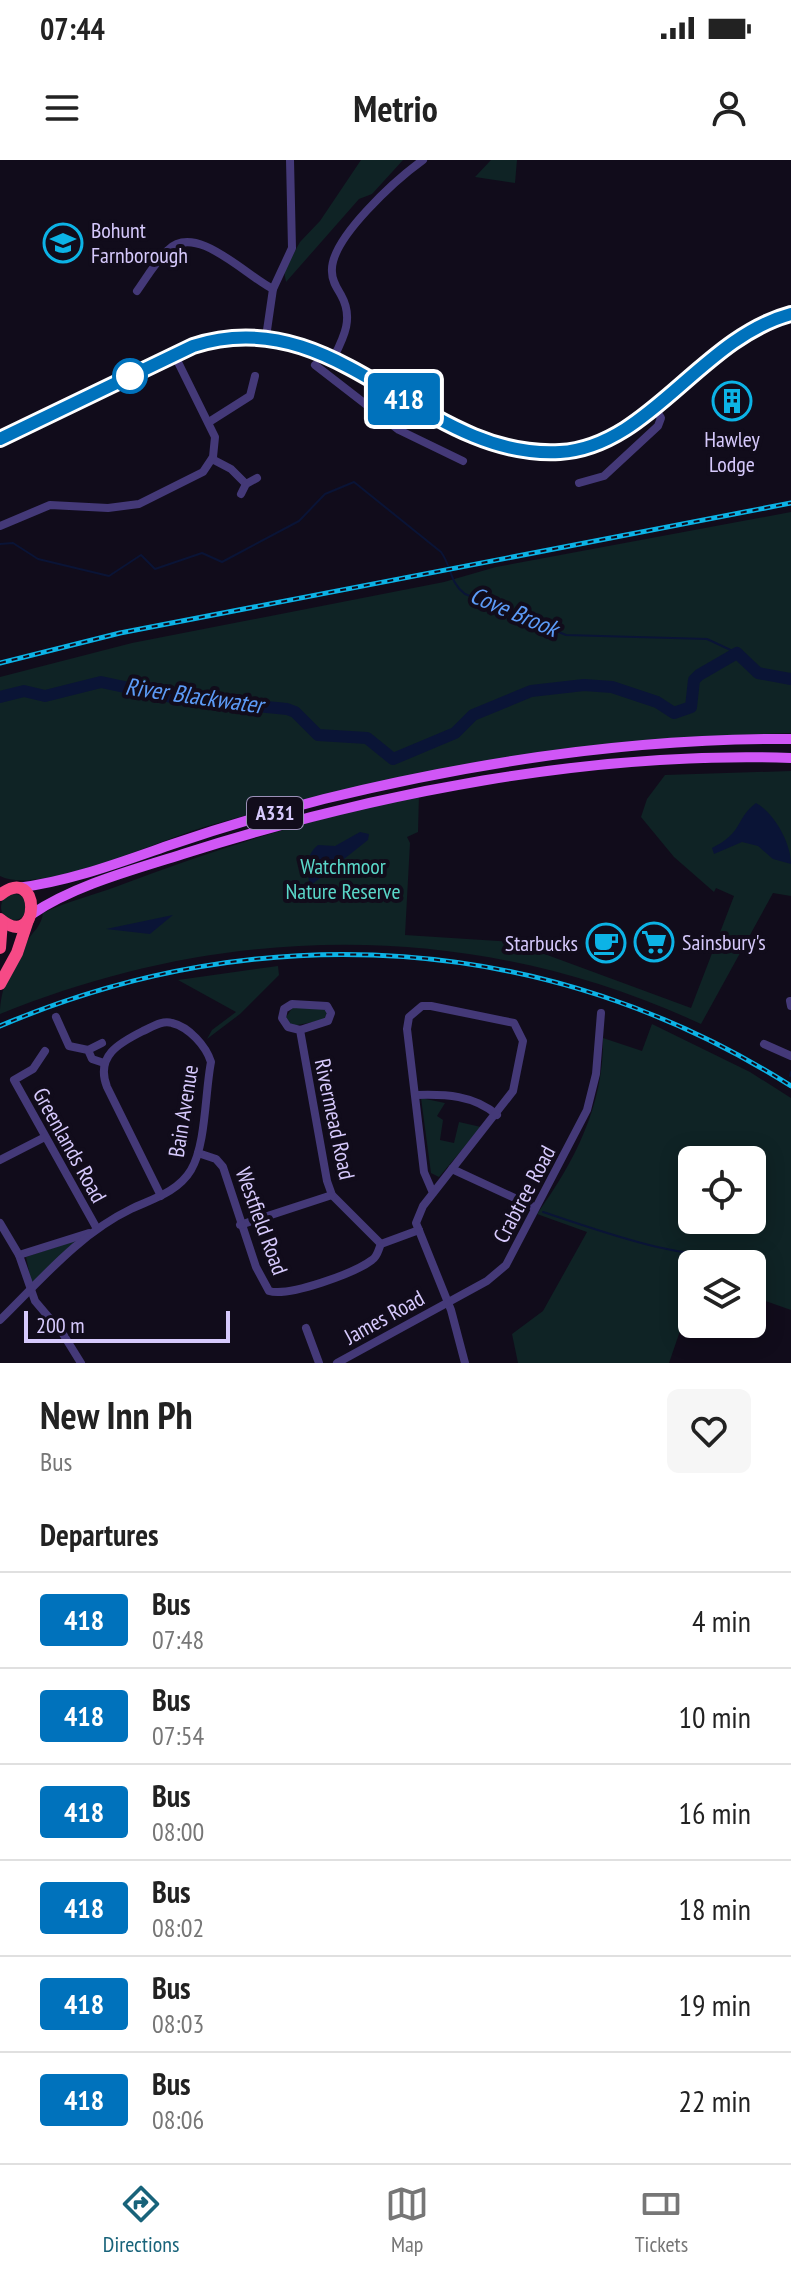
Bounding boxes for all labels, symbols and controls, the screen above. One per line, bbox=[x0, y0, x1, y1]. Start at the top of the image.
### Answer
text: 07:44 bbox=[40, 9, 105, 48]
text: Metrio bbox=[353, 85, 438, 132]
icon: menu bbox=[40, 86, 84, 130]
icon: person bbox=[707, 86, 751, 130]
place label: Bohunt Farnborough bbox=[91, 216, 188, 269]
school or university icon: Bohunt Farnborough bbox=[42, 222, 84, 264]
unlabelled marker bbox=[113, 359, 147, 393]
line badge: 418 bbox=[358, 373, 450, 425]
text: 418 bbox=[384, 380, 424, 417]
building icon: Hawley Lodge bbox=[711, 380, 753, 422]
place label: Hawley Lodge bbox=[704, 425, 761, 478]
water label: Cove Brook bbox=[465, 579, 565, 645]
water label: River Blackwater bbox=[123, 671, 268, 721]
road number: A331 bbox=[247, 797, 303, 829]
park label: Watchmoor Nature Reserve bbox=[286, 852, 400, 905]
supermarket icon: Sainsbury's bbox=[633, 921, 675, 963]
cafe icon: Starbucks bbox=[585, 922, 627, 964]
place label: Sainsbury's bbox=[682, 928, 766, 956]
place label: Starbucks bbox=[505, 929, 578, 957]
street label: Rivermead Road bbox=[309, 1056, 361, 1182]
street label: Bain Avenue bbox=[162, 1063, 204, 1159]
street label: Greenlands Road bbox=[27, 1083, 113, 1207]
street label: Crabtree Road bbox=[487, 1140, 561, 1248]
map controls bbox=[678, 1146, 766, 1338]
button: locate bbox=[678, 1146, 766, 1234]
street label: Westfield Road bbox=[230, 1164, 294, 1278]
button: layers bbox=[678, 1250, 766, 1338]
street label: James Road bbox=[338, 1284, 429, 1351]
scale bar bbox=[24, 1307, 230, 1343]
text: 200 m bbox=[36, 1311, 85, 1339]
button: heart bbox=[667, 1389, 751, 1473]
text: New Inn Ph bbox=[40, 1390, 193, 1439]
text: Bus bbox=[40, 1445, 72, 1478]
text: Departures bbox=[40, 1515, 158, 1554]
text: Bus bbox=[152, 1584, 191, 1623]
text: 418 bbox=[64, 1601, 104, 1638]
text: 4 min bbox=[692, 1601, 751, 1640]
text: 07:48 bbox=[152, 1623, 204, 1656]
text: Bus bbox=[152, 1680, 191, 1719]
text: 418 bbox=[64, 1697, 104, 1734]
text: 10 min bbox=[678, 1697, 751, 1736]
text: 07:54 bbox=[152, 1719, 204, 1752]
text: Bus bbox=[152, 1776, 191, 1815]
text: 418 bbox=[64, 1793, 104, 1830]
text: 16 min bbox=[678, 1793, 751, 1832]
text: 08:00 bbox=[152, 1815, 204, 1848]
text: Bus bbox=[152, 1872, 191, 1911]
text: 418 bbox=[64, 1889, 104, 1926]
text: 18 min bbox=[678, 1889, 751, 1928]
text: 08:02 bbox=[152, 1911, 204, 1944]
text: Bus bbox=[152, 1968, 191, 2007]
text: 418 bbox=[64, 1985, 104, 2022]
text: 19 min bbox=[678, 1985, 751, 2024]
text: 08:03 bbox=[152, 2007, 204, 2040]
text: Bus bbox=[152, 2064, 191, 2103]
text: 418 bbox=[64, 2081, 104, 2118]
text: 22 min bbox=[678, 2081, 751, 2120]
text: 08:06 bbox=[152, 2103, 204, 2136]
tab: Directions bbox=[103, 2182, 179, 2258]
tab: Map bbox=[385, 2182, 429, 2258]
tab: Tickets bbox=[635, 2182, 688, 2258]

